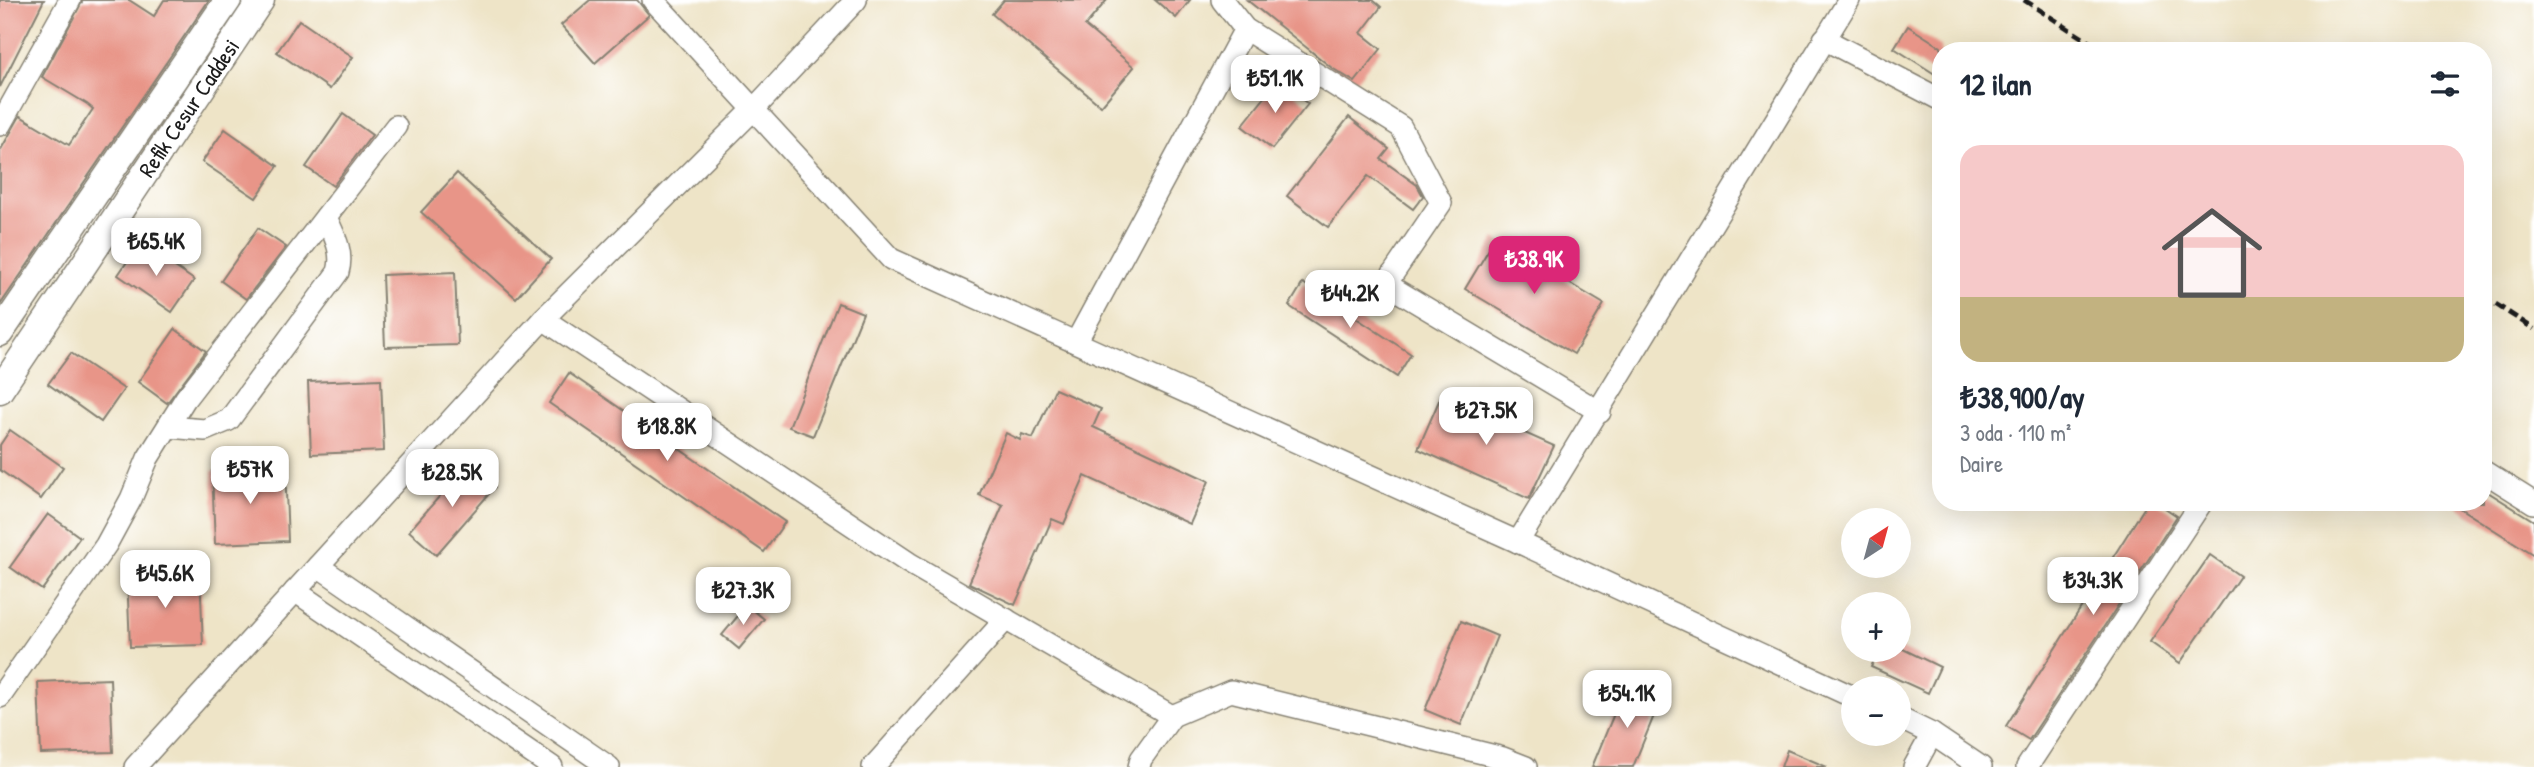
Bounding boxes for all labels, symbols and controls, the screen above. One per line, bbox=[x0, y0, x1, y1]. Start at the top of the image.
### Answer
street label: Refik Cesur Caddesi bbox=[131, 33, 246, 183]
pin: ₺51.1K bbox=[1218, 55, 1332, 115]
text: ₺51.1K bbox=[1247, 62, 1303, 93]
text: 12 ilan bbox=[1960, 64, 2032, 104]
icon: filters bbox=[2426, 65, 2464, 103]
icon: home bbox=[2149, 190, 2275, 316]
pin: ₺65.4K bbox=[99, 218, 213, 278]
text: ₺65.4K bbox=[127, 225, 185, 256]
pin: ₺38.9K bbox=[1477, 236, 1591, 296]
text: ₺38.9K bbox=[1505, 243, 1563, 274]
pin: ₺44.2K bbox=[1293, 270, 1407, 330]
text: ₺44.2K bbox=[1321, 277, 1379, 308]
text: ₺38,900/ay bbox=[1960, 377, 2085, 417]
pin: ₺27.5K bbox=[1429, 388, 1543, 447]
text: ₺27.5K bbox=[1455, 394, 1517, 425]
pin: ₺18.8K bbox=[610, 404, 724, 463]
text: ₺18.8K bbox=[638, 410, 696, 441]
text: 3 oda · 110 m² bbox=[1960, 417, 2071, 448]
pin: ₺57K bbox=[209, 447, 291, 506]
text: Daire bbox=[1960, 448, 2003, 479]
pin: ₺28.5K bbox=[395, 449, 509, 509]
text: ₺57K bbox=[227, 453, 273, 484]
text: ₺28.5K bbox=[422, 456, 482, 487]
north arrow bbox=[1841, 508, 1911, 578]
map controls bbox=[1841, 508, 1911, 746]
pin: ₺45.6K bbox=[108, 550, 222, 610]
text: ₺45.6K bbox=[136, 557, 194, 588]
pin: ₺34.3K bbox=[2036, 558, 2150, 617]
text: ₺34.3K bbox=[2063, 564, 2123, 595]
pin: ₺27.3K bbox=[686, 568, 800, 627]
text: ₺27.3K bbox=[712, 574, 774, 605]
button: + bbox=[1841, 592, 1911, 662]
pin: ₺54.1K bbox=[1570, 670, 1684, 730]
button: − bbox=[1841, 676, 1911, 746]
text: ₺54.1K bbox=[1599, 677, 1655, 708]

